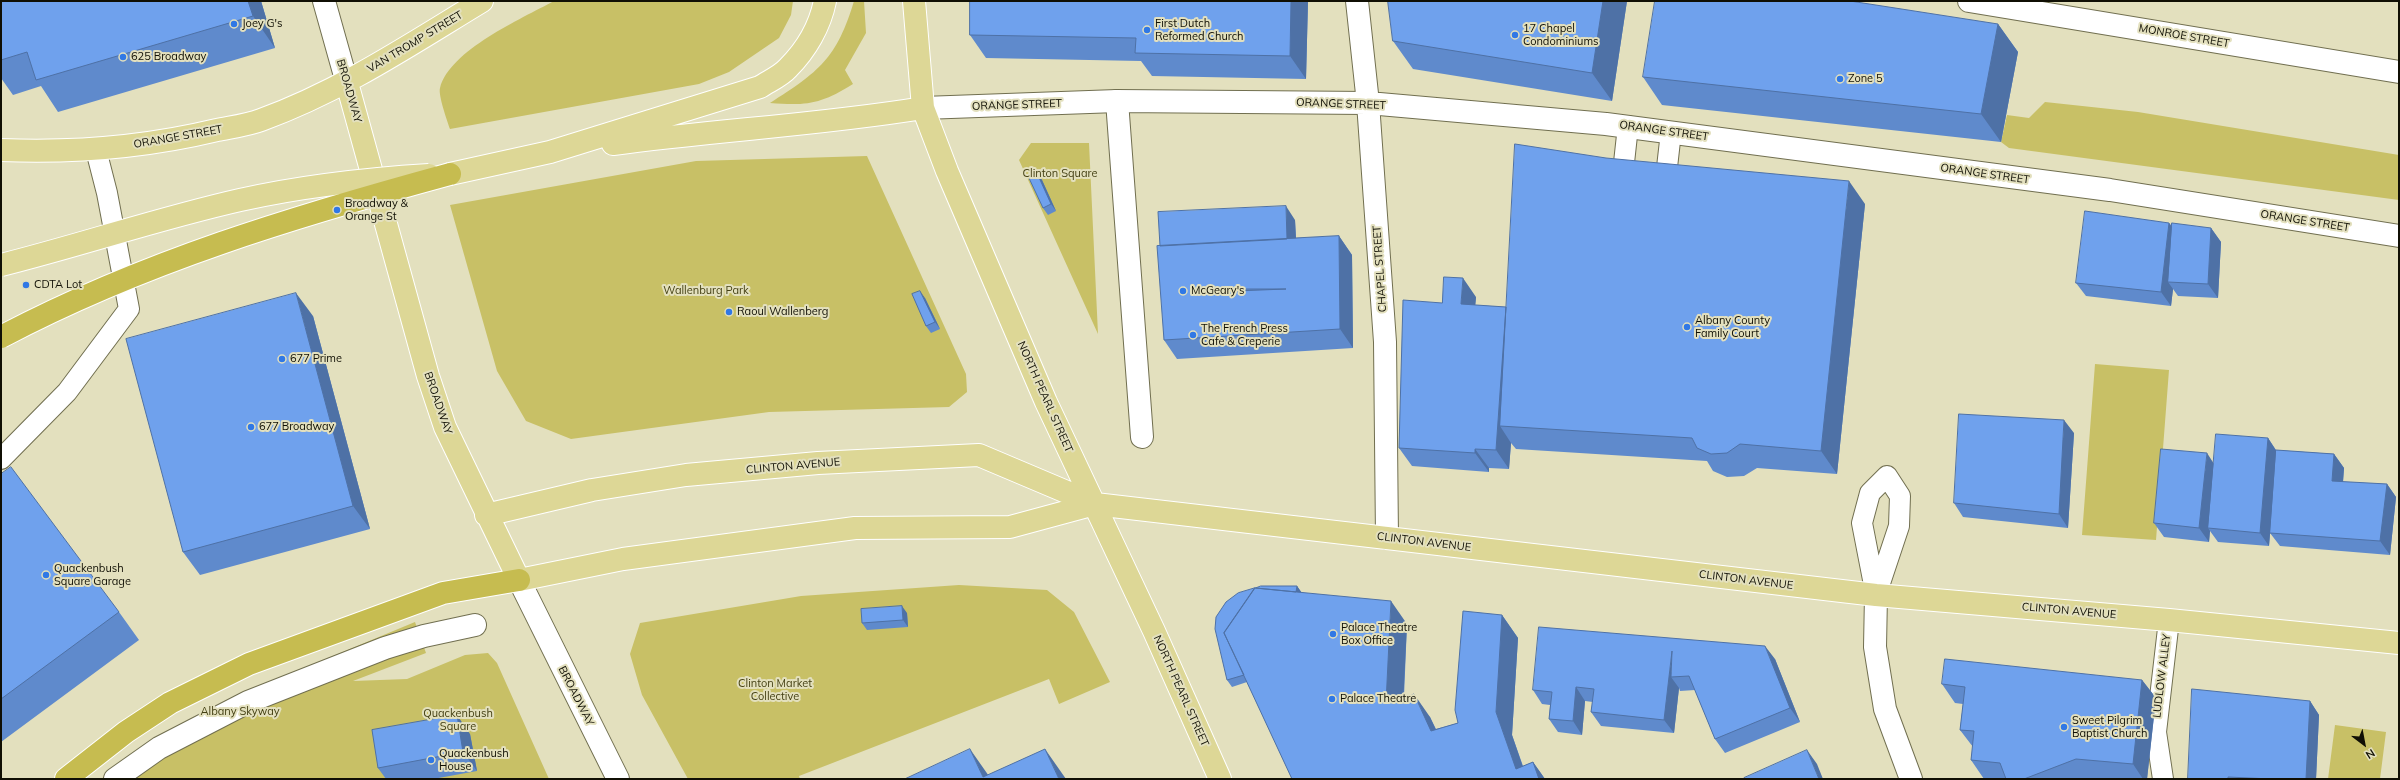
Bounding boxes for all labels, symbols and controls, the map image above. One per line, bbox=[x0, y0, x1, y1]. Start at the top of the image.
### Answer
street label: VAN TROMP STREET bbox=[365, 8, 465, 76]
place label: Joey G's bbox=[242, 17, 282, 31]
place label: First Dutch Reformed Church bbox=[1155, 17, 1244, 43]
marker: Joey G's bbox=[229, 19, 239, 29]
place label: 17 Chapel Condominiums bbox=[1523, 22, 1599, 48]
street label: MONROE STREET bbox=[2138, 22, 2230, 50]
marker: First Dutch Reformed Church bbox=[1142, 25, 1152, 35]
marker: 17 Chapel Condominiums bbox=[1510, 30, 1520, 40]
place label: 625 Broadway bbox=[131, 50, 206, 64]
marker: 625 Broadway bbox=[118, 52, 128, 62]
street label: BROADWAY bbox=[334, 58, 364, 124]
place label: Zone 5 bbox=[1848, 72, 1883, 86]
marker: Zone 5 bbox=[1835, 74, 1845, 84]
street label: ORANGE STREET bbox=[1296, 96, 1386, 112]
street label: ORANGE STREET bbox=[972, 97, 1062, 113]
street label: ORANGE STREET bbox=[1618, 118, 1710, 144]
street label: ORANGE STREET bbox=[133, 123, 223, 151]
street label: ORANGE STREET bbox=[1939, 161, 2031, 187]
park label: Clinton Square bbox=[1023, 167, 1097, 181]
place label: Broadway & Orange St bbox=[345, 197, 408, 223]
marker: Broadway & Orange St bbox=[332, 205, 342, 215]
street label: ORANGE STREET bbox=[2260, 207, 2350, 235]
street label: CHAPEL STREET bbox=[1370, 225, 1390, 313]
place label: CDTA Lot bbox=[34, 278, 82, 292]
marker: CDTA Lot bbox=[21, 280, 31, 290]
park label: Wallenburg Park bbox=[663, 284, 749, 298]
place label: McGeary's bbox=[1191, 284, 1245, 298]
marker: McGeary's bbox=[1178, 286, 1188, 296]
place label: Raoul Wallenberg bbox=[737, 305, 828, 319]
marker: Raoul Wallenberg bbox=[724, 307, 734, 317]
place label: Albany County Family Court bbox=[1695, 314, 1770, 340]
place label: The French Press Cafe & Creperie bbox=[1201, 322, 1288, 348]
marker: Albany County Family Court bbox=[1682, 322, 1692, 332]
marker: The French Press Cafe & Creperie bbox=[1188, 330, 1198, 340]
street label: NORTH PEARL STREET bbox=[1014, 339, 1076, 455]
place label: 677 Prime bbox=[290, 352, 342, 366]
marker: 677 Prime bbox=[277, 354, 287, 364]
street label: BROADWAY bbox=[421, 370, 455, 436]
place label: 677 Broadway bbox=[259, 420, 334, 434]
marker: 677 Broadway bbox=[246, 422, 256, 432]
street label: CLINTON AVENUE bbox=[745, 455, 841, 477]
street label: CLINTON AVENUE bbox=[1376, 530, 1472, 554]
place label: Quackenbush Square Garage bbox=[54, 562, 131, 588]
street label: CLINTON AVENUE bbox=[1698, 568, 1794, 592]
marker: Quackenbush Square Garage bbox=[41, 570, 51, 580]
street label: CLINTON AVENUE bbox=[2021, 600, 2117, 622]
place label: Palace Theatre Box Office bbox=[1341, 621, 1417, 647]
marker: Palace Theatre Box Office bbox=[1328, 629, 1338, 639]
street label: NORTH PEARL STREET bbox=[1150, 633, 1212, 749]
street label: LUDLOW ALLEY bbox=[2150, 633, 2174, 719]
street label: BROADWAY bbox=[555, 664, 597, 728]
park label: Clinton Market Collective bbox=[738, 677, 812, 703]
place label: Palace Theatre bbox=[1340, 692, 1416, 706]
marker: Palace Theatre bbox=[1327, 694, 1337, 704]
park label: Albany Skyway bbox=[200, 705, 280, 719]
park label: Quackenbush Square bbox=[423, 707, 493, 733]
place label: Sweet Pilgrim Baptist Church bbox=[2072, 714, 2147, 740]
marker: Sweet Pilgrim Baptist Church bbox=[2059, 722, 2069, 732]
north arrow bbox=[2344, 724, 2384, 764]
text: N bbox=[2363, 746, 2378, 762]
place label: Quackenbush House bbox=[439, 747, 509, 773]
marker: Quackenbush House bbox=[426, 755, 436, 765]

